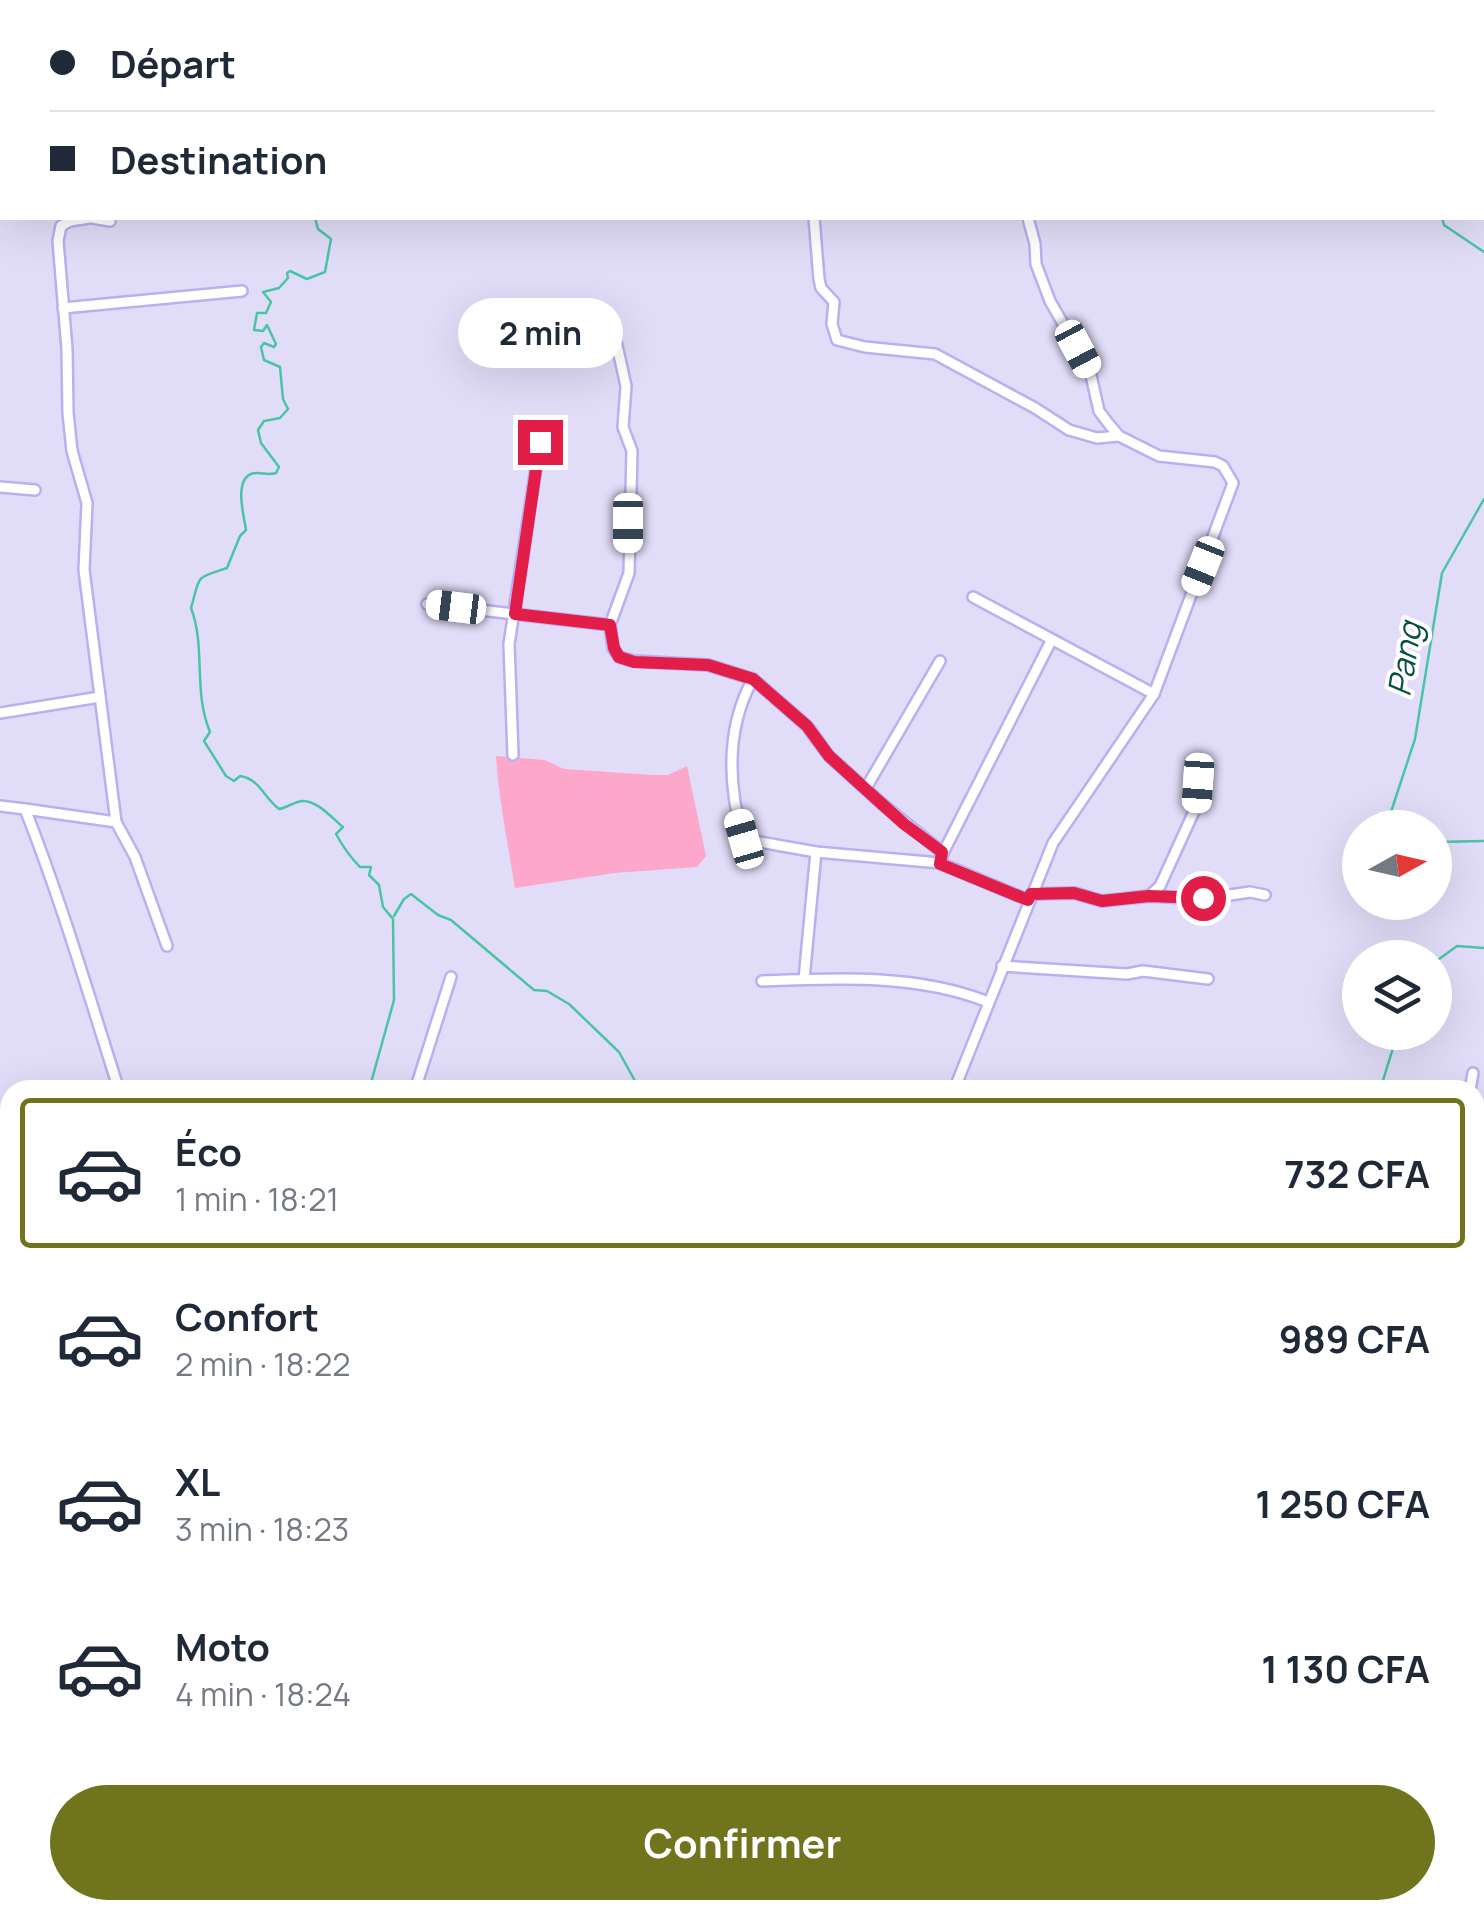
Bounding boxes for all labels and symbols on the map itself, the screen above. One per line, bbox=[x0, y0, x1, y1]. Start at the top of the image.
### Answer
callout: 2 min bbox=[458, 297, 622, 367]
car bbox=[1051, 315, 1105, 383]
route end bbox=[518, 420, 563, 465]
car bbox=[613, 493, 643, 553]
car bbox=[1178, 533, 1228, 599]
car bbox=[424, 588, 488, 626]
water label: Pang bbox=[1376, 616, 1432, 699]
car bbox=[1181, 752, 1215, 814]
car bbox=[721, 806, 767, 872]
north arrow bbox=[1342, 810, 1452, 920]
route start bbox=[1181, 876, 1226, 921]

